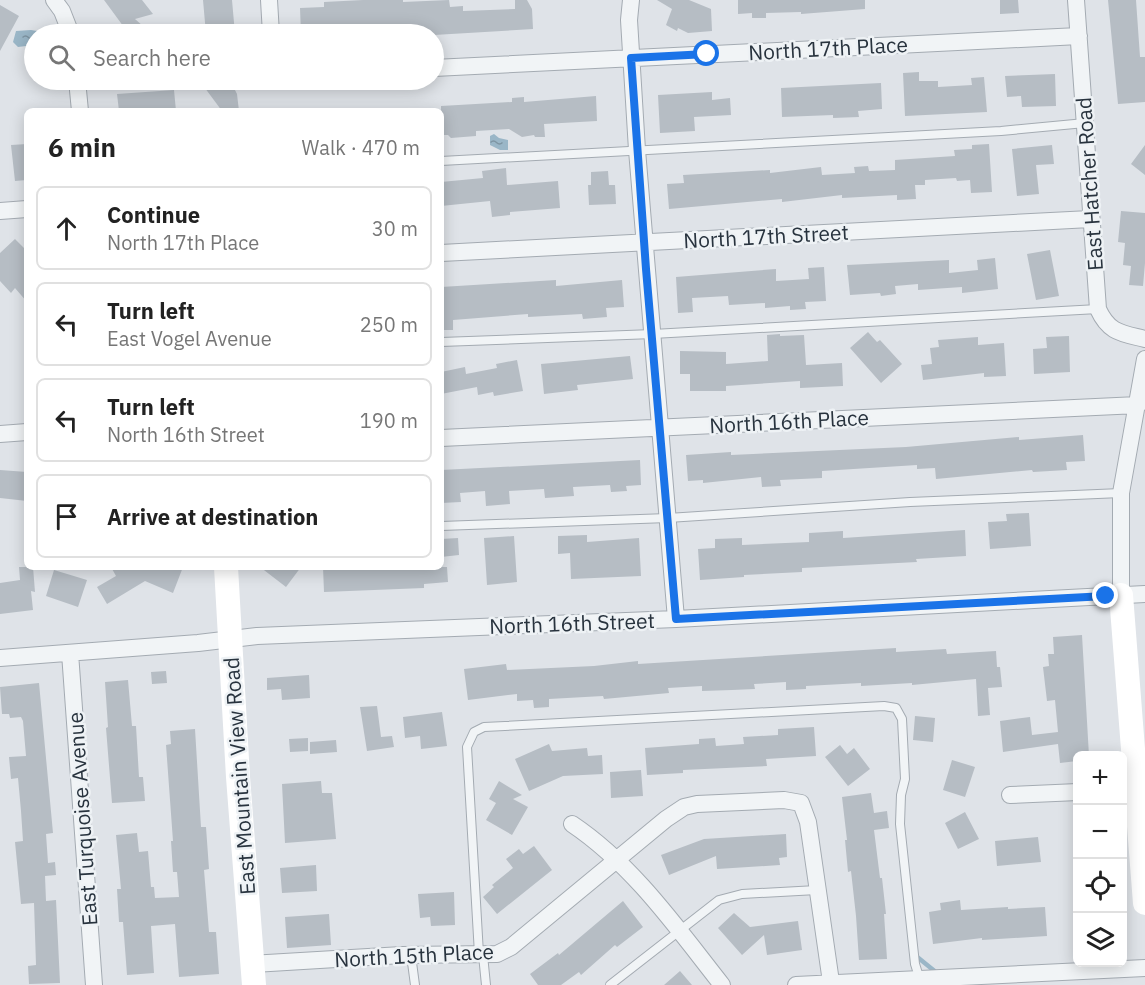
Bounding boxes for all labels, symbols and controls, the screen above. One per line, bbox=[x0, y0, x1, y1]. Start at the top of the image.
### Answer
search box bbox=[24, 24, 444, 90]
street label: North 17th Place bbox=[748, 30, 908, 66]
route start bbox=[693, 40, 719, 66]
icon: search bbox=[45, 41, 78, 74]
text: Search here bbox=[93, 43, 211, 72]
street label: East Hatcher Road bbox=[1069, 96, 1109, 272]
text: 6 min bbox=[48, 130, 116, 164]
text: Walk · 470 m bbox=[302, 134, 420, 161]
text: Continue bbox=[107, 200, 200, 229]
icon: ahead bbox=[50, 212, 83, 245]
text: 30 m bbox=[372, 215, 418, 242]
street label: North 17th Street bbox=[683, 218, 849, 254]
text: North 17th Place bbox=[107, 229, 259, 256]
text: Turn left bbox=[107, 296, 195, 325]
icon: left bbox=[50, 308, 83, 341]
text: 250 m bbox=[360, 311, 418, 338]
text: East Vogel Avenue bbox=[107, 325, 272, 352]
text: Turn left bbox=[107, 392, 195, 421]
street label: North 16th Place bbox=[709, 403, 869, 439]
icon: left bbox=[50, 404, 83, 437]
text: 190 m bbox=[360, 407, 418, 434]
text: North 16th Street bbox=[107, 421, 265, 448]
icon: arrive bbox=[50, 500, 83, 533]
text: Arrive at destination bbox=[107, 502, 318, 531]
route end bbox=[1092, 582, 1118, 608]
street label: North 16th Street bbox=[489, 606, 655, 640]
street label: East Mountain View Road bbox=[217, 656, 261, 896]
street label: East Turquoise Avenue bbox=[61, 711, 103, 927]
map controls bbox=[1073, 751, 1127, 967]
button: + bbox=[1073, 751, 1127, 805]
button: − bbox=[1073, 805, 1127, 859]
button: locate bbox=[1073, 859, 1127, 913]
button: layers bbox=[1073, 913, 1127, 967]
street label: North 15th Place bbox=[334, 937, 494, 973]

